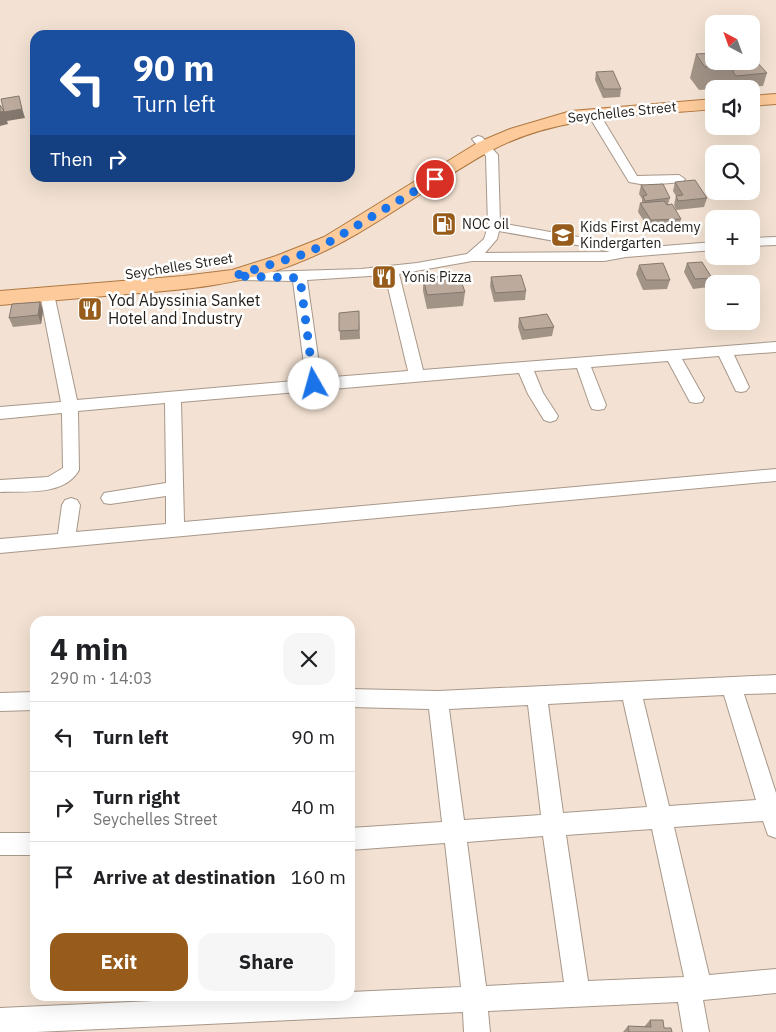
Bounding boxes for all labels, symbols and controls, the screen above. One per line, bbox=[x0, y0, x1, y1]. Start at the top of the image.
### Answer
north arrow bbox=[705, 15, 760, 70]
map controls bbox=[705, 15, 760, 330]
text: 90 m bbox=[133, 45, 215, 91]
icon: left bbox=[50, 50, 115, 115]
button: sound bbox=[705, 80, 760, 135]
text: Turn left bbox=[133, 89, 216, 118]
street label: Seychelles Street bbox=[567, 97, 677, 127]
icon: right bbox=[103, 145, 131, 173]
button: search bbox=[705, 145, 760, 200]
text: Then bbox=[50, 147, 93, 171]
pin bbox=[414, 158, 456, 200]
icon: arrive bbox=[421, 165, 449, 193]
button: + bbox=[705, 210, 760, 265]
fuel station icon: NOC oil bbox=[431, 211, 457, 237]
place label: NOC oil bbox=[462, 215, 509, 233]
place label: Kids First Academy Kindergarten bbox=[580, 218, 700, 252]
school or university icon: Kids First Academy Kindergarten bbox=[550, 222, 576, 248]
street label: Seychelles Street bbox=[124, 249, 234, 283]
restaurant icon: Yonis Pizza bbox=[371, 264, 397, 290]
place label: Yonis Pizza bbox=[402, 268, 472, 286]
button: − bbox=[705, 275, 760, 330]
place label: Yod Abyssinia Sanket Hotel and Industry bbox=[108, 290, 260, 328]
restaurant icon: Yod Abyssinia Sanket Hotel and Industry bbox=[77, 296, 103, 322]
position arrow bbox=[287, 357, 339, 409]
text: 4 min bbox=[50, 629, 128, 668]
button: close bbox=[283, 633, 335, 685]
text: 290 m · 14:03 bbox=[50, 668, 152, 688]
icon: left bbox=[50, 723, 78, 751]
text: Turn left bbox=[93, 725, 169, 749]
text: 90 m bbox=[291, 725, 335, 749]
text: Turn right bbox=[93, 785, 180, 809]
icon: right bbox=[50, 793, 78, 821]
text: 40 m bbox=[291, 795, 335, 819]
text: Seychelles Street bbox=[93, 809, 218, 829]
icon: arrive bbox=[50, 863, 78, 891]
text: Arrive at destination bbox=[93, 865, 276, 889]
text: 160 m bbox=[291, 865, 346, 889]
button: Exit bbox=[50, 933, 188, 991]
button: Share bbox=[198, 933, 335, 991]

